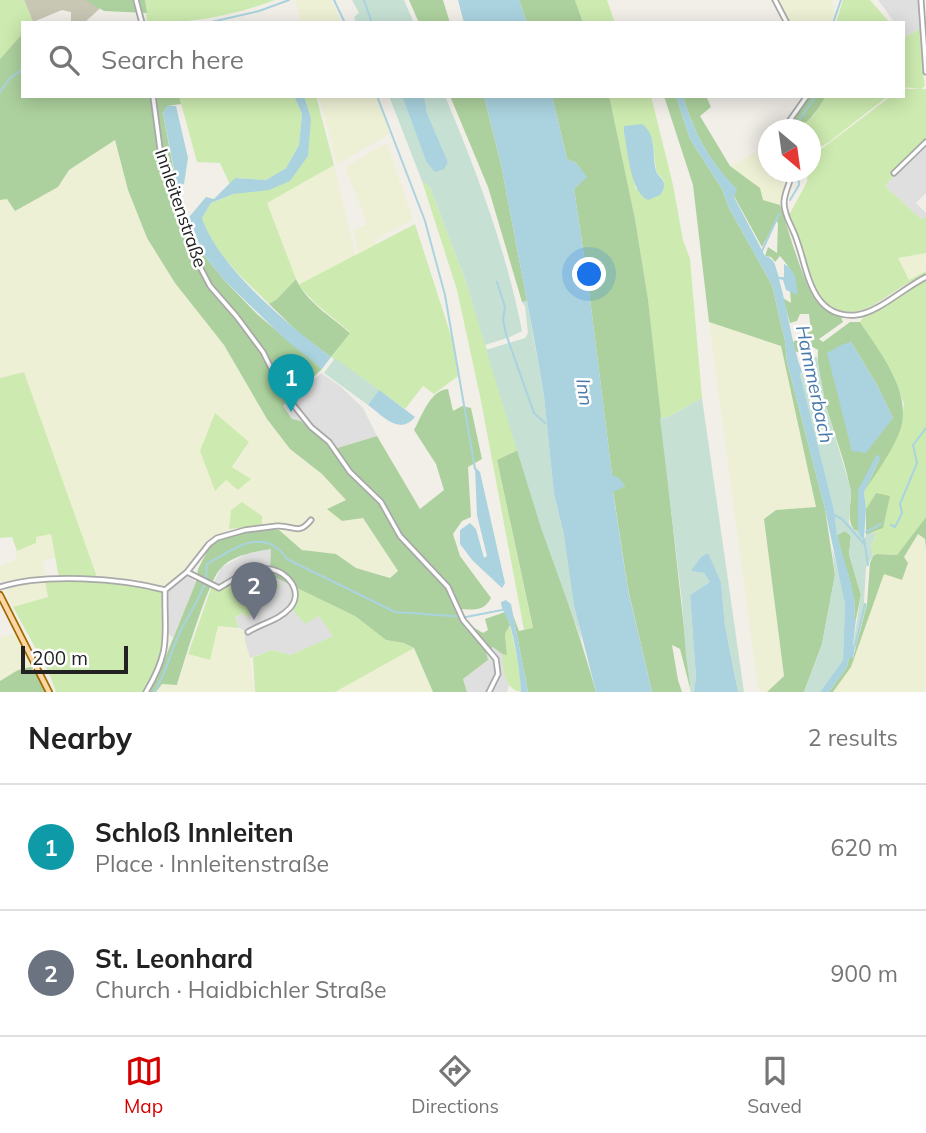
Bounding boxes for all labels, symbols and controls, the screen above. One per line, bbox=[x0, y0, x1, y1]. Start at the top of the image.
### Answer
search box bbox=[21, 21, 905, 98]
icon: search bbox=[45, 41, 83, 79]
text: Search here bbox=[101, 43, 244, 76]
north arrow bbox=[758, 119, 821, 182]
street label: Innleitenstraße bbox=[150, 146, 212, 270]
your location bbox=[572, 257, 606, 291]
water label: Hammerbach bbox=[791, 323, 839, 445]
pin: 1 bbox=[268, 354, 314, 412]
water label: Inn bbox=[571, 377, 599, 407]
pin: 2 bbox=[231, 562, 277, 620]
scale bar bbox=[21, 643, 128, 675]
text: 200 m bbox=[32, 646, 88, 670]
text: Nearby bbox=[28, 719, 132, 757]
text: 2 results bbox=[808, 723, 898, 752]
text: Schloß Innleiten bbox=[95, 816, 294, 849]
text: 1 bbox=[44, 833, 58, 862]
text: 620 m bbox=[830, 833, 898, 862]
text: Place · Innleitenstraße bbox=[95, 849, 329, 878]
text: St. Leonhard bbox=[95, 942, 253, 975]
text: 2 bbox=[44, 959, 58, 988]
text: 900 m bbox=[830, 959, 898, 988]
text: Church · Haidbichler Straße bbox=[95, 975, 387, 1004]
tab: Map bbox=[124, 1052, 163, 1118]
tab: Directions bbox=[411, 1052, 499, 1118]
tab: Saved bbox=[747, 1052, 802, 1118]

